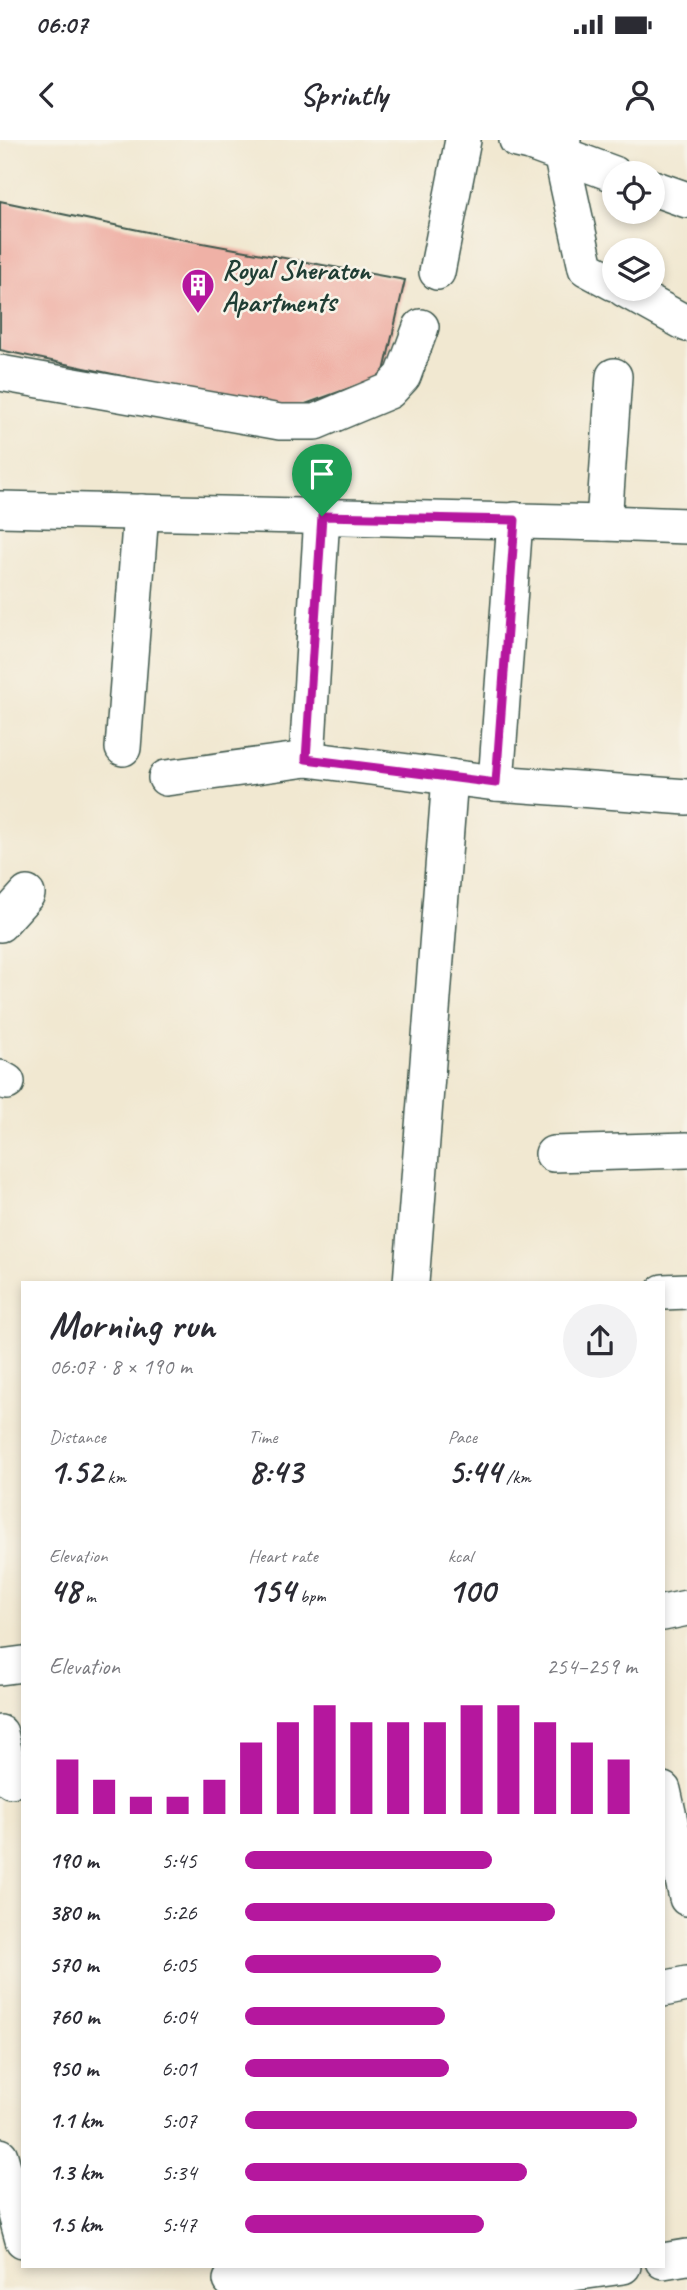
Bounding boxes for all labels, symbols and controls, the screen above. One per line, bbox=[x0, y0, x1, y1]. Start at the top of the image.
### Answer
text: 06:07 bbox=[35, 8, 87, 41]
text: Sprintly bbox=[300, 74, 387, 115]
icon: back bbox=[28, 76, 66, 114]
icon: person bbox=[621, 76, 659, 114]
map controls bbox=[602, 161, 665, 301]
button: locate bbox=[602, 161, 665, 224]
button: layers bbox=[602, 238, 665, 301]
place label: Royal Sheraton Apartments bbox=[222, 252, 373, 319]
building icon: Royal Sheraton Apartments bbox=[179, 266, 217, 315]
pin bbox=[292, 444, 352, 516]
icon: arrive bbox=[303, 455, 341, 493]
text: Morning run bbox=[49, 1302, 215, 1349]
button: share bbox=[563, 1304, 637, 1378]
text: 06:07 · 8 × 190 m bbox=[49, 1352, 192, 1381]
text: Distance bbox=[49, 1425, 106, 1449]
text: Time bbox=[248, 1425, 277, 1449]
text: Pace bbox=[448, 1425, 477, 1449]
text: 1.52 bbox=[49, 1449, 103, 1494]
text: 8:43 bbox=[248, 1449, 303, 1494]
text: 5:44 bbox=[448, 1449, 501, 1494]
text: km bbox=[103, 1465, 126, 1489]
text: /km bbox=[501, 1465, 531, 1489]
text: Elevation bbox=[49, 1544, 107, 1568]
text: Heart rate bbox=[248, 1544, 318, 1568]
text: kcal bbox=[448, 1544, 473, 1568]
text: 48 bbox=[49, 1568, 81, 1613]
text: 154 bbox=[248, 1568, 295, 1613]
text: 100 bbox=[448, 1568, 495, 1613]
text: m bbox=[81, 1584, 96, 1608]
text: bpm bbox=[295, 1584, 326, 1608]
text: Elevation bbox=[49, 1652, 120, 1681]
text: 254–259 m bbox=[546, 1652, 637, 1681]
text: 190 m bbox=[49, 1846, 98, 1875]
text: 5:45 bbox=[161, 1846, 197, 1875]
text: 380 m bbox=[49, 1898, 99, 1927]
text: 5:26 bbox=[161, 1898, 197, 1927]
text: 570 m bbox=[49, 1950, 98, 1979]
text: 6:05 bbox=[161, 1950, 197, 1979]
text: 760 m bbox=[49, 2002, 99, 2031]
text: 6:04 bbox=[161, 2002, 197, 2031]
text: 950 m bbox=[49, 2054, 98, 2083]
text: 6:01 bbox=[161, 2054, 197, 2083]
text: 1.1 km bbox=[49, 2106, 103, 2135]
text: 5:07 bbox=[161, 2106, 197, 2135]
text: 1.3 km bbox=[49, 2158, 103, 2187]
text: 5:34 bbox=[161, 2158, 197, 2187]
text: 1.5 km bbox=[49, 2210, 102, 2239]
text: 5:47 bbox=[161, 2210, 197, 2239]

